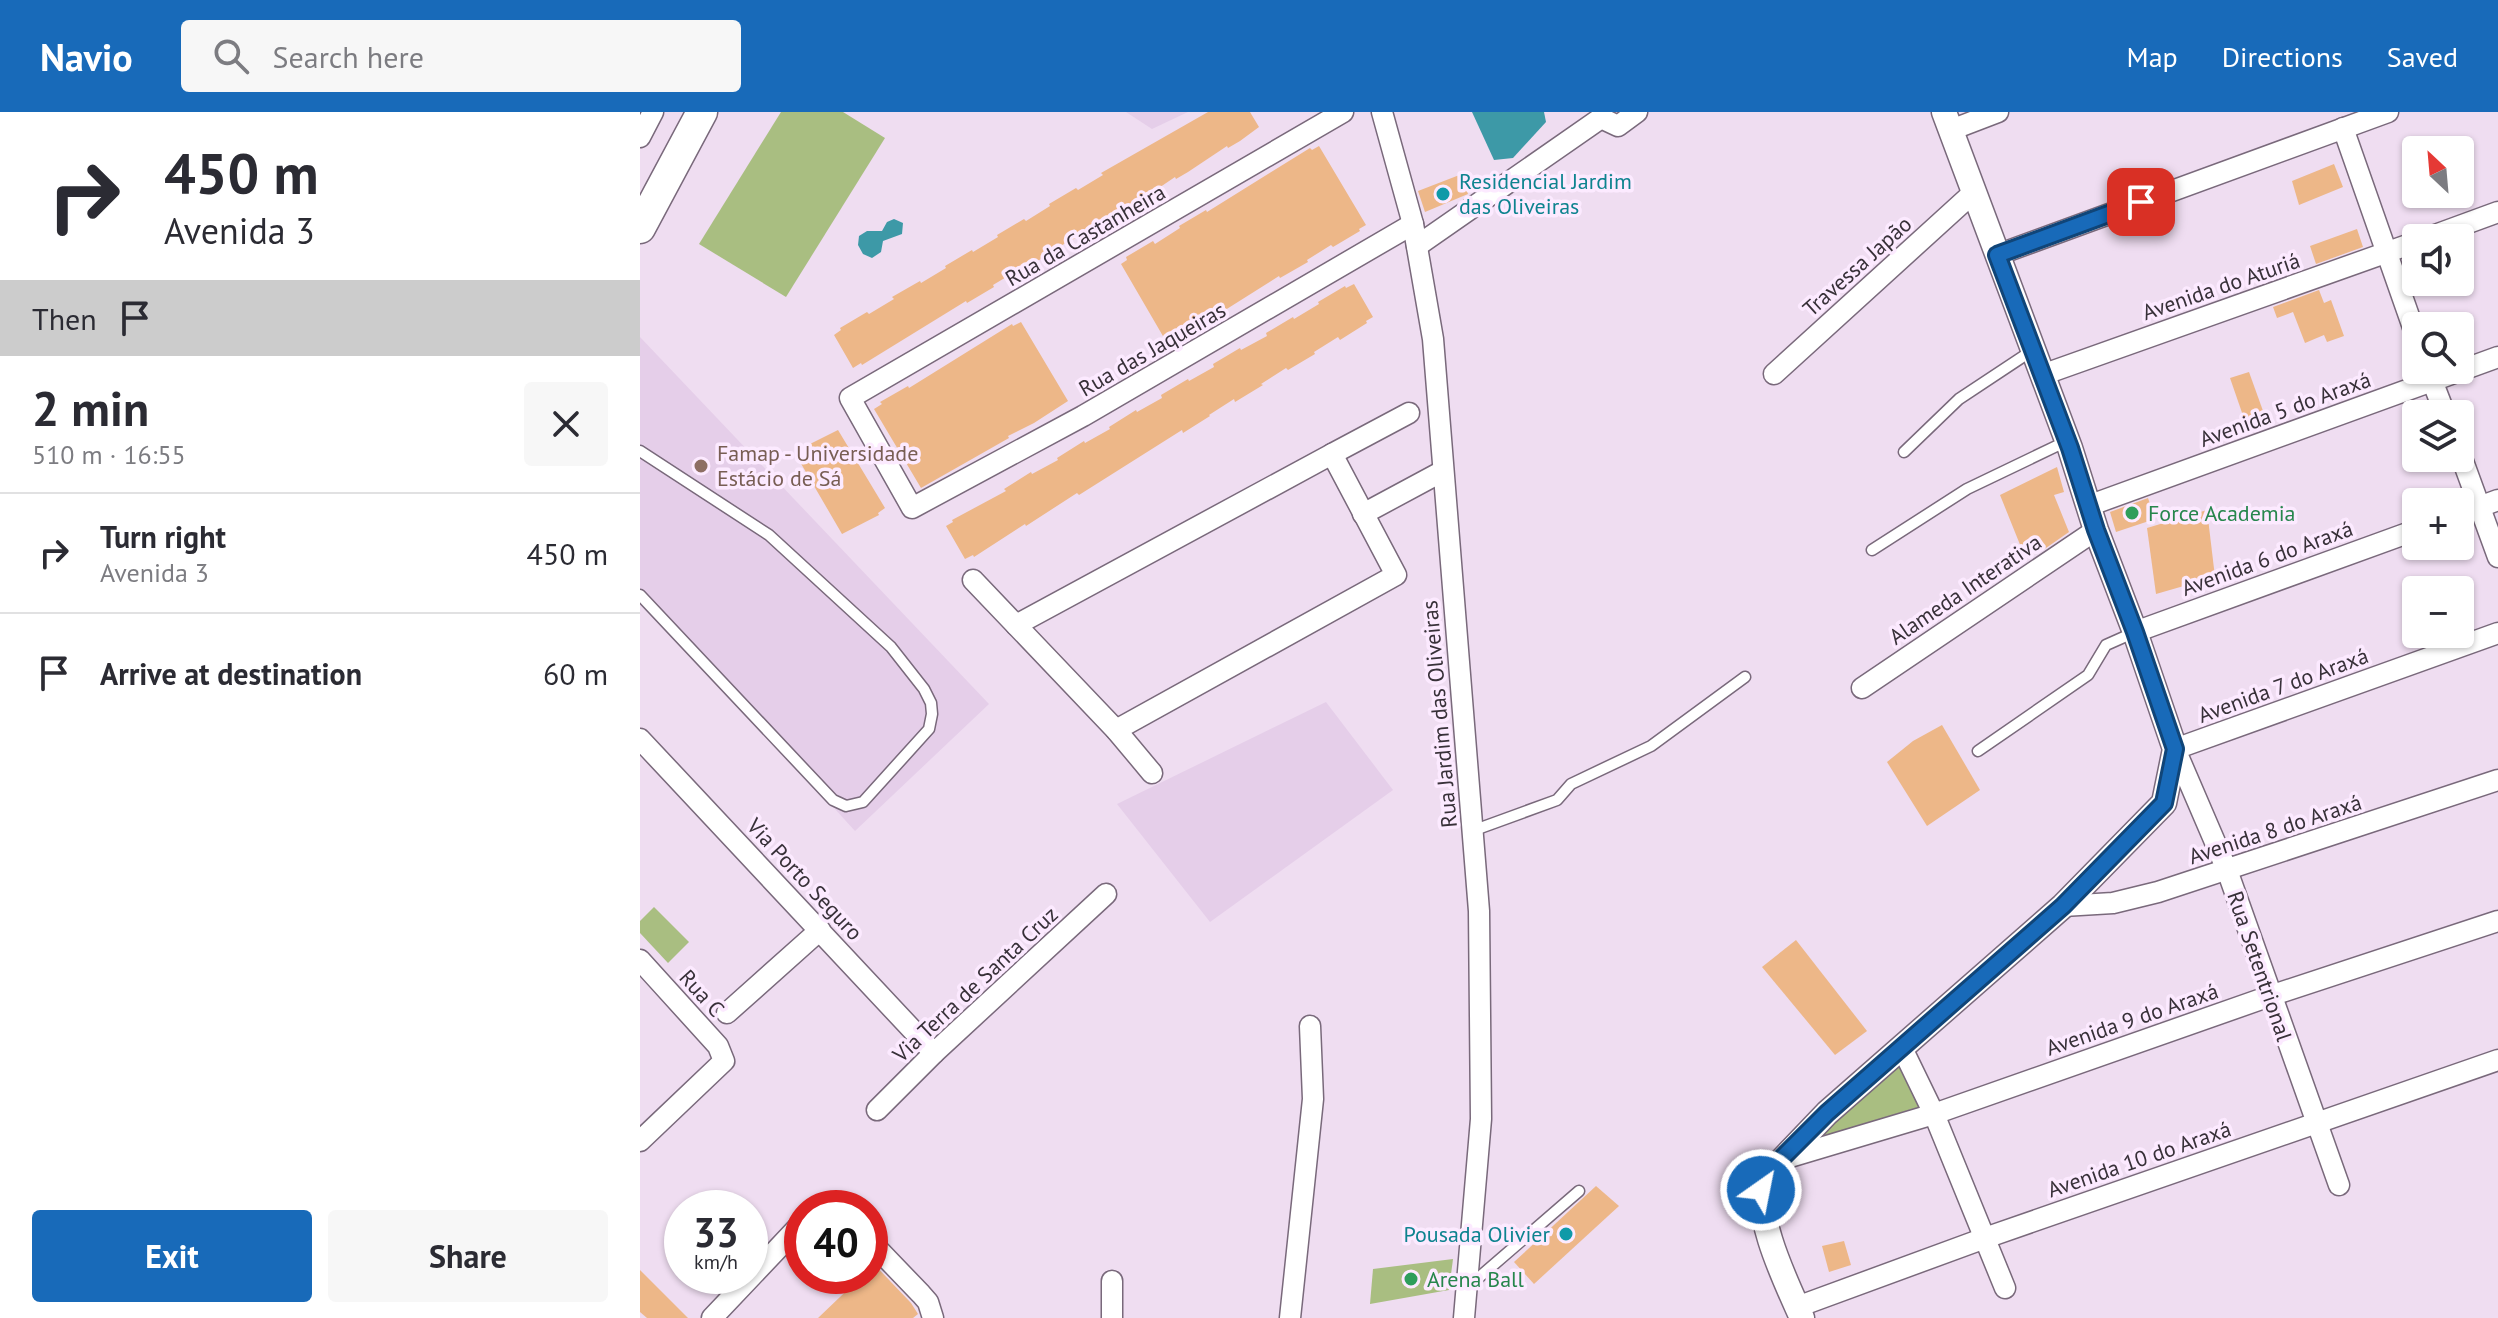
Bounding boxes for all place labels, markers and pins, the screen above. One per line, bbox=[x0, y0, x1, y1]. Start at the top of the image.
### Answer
place label: Residencial Jardim das Oliveiras bbox=[1459, 167, 1632, 220]
pin bbox=[2107, 168, 2175, 236]
marker: Residencial Jardim das Oliveiras bbox=[1434, 185, 1452, 203]
place label: Famap - Universidade Estácio de Sá bbox=[717, 439, 918, 492]
marker: Famap - Universidade Estácio de Sá bbox=[692, 457, 710, 475]
place label: Force Academia bbox=[2148, 499, 2296, 527]
marker: Force Academia bbox=[2123, 504, 2141, 522]
place label: Pousada Olivier bbox=[1404, 1220, 1551, 1248]
marker: Pousada Olivier bbox=[1557, 1225, 1575, 1243]
place label: Arena Ball bbox=[1427, 1265, 1525, 1293]
marker: Arena Ball bbox=[1402, 1270, 1420, 1288]

